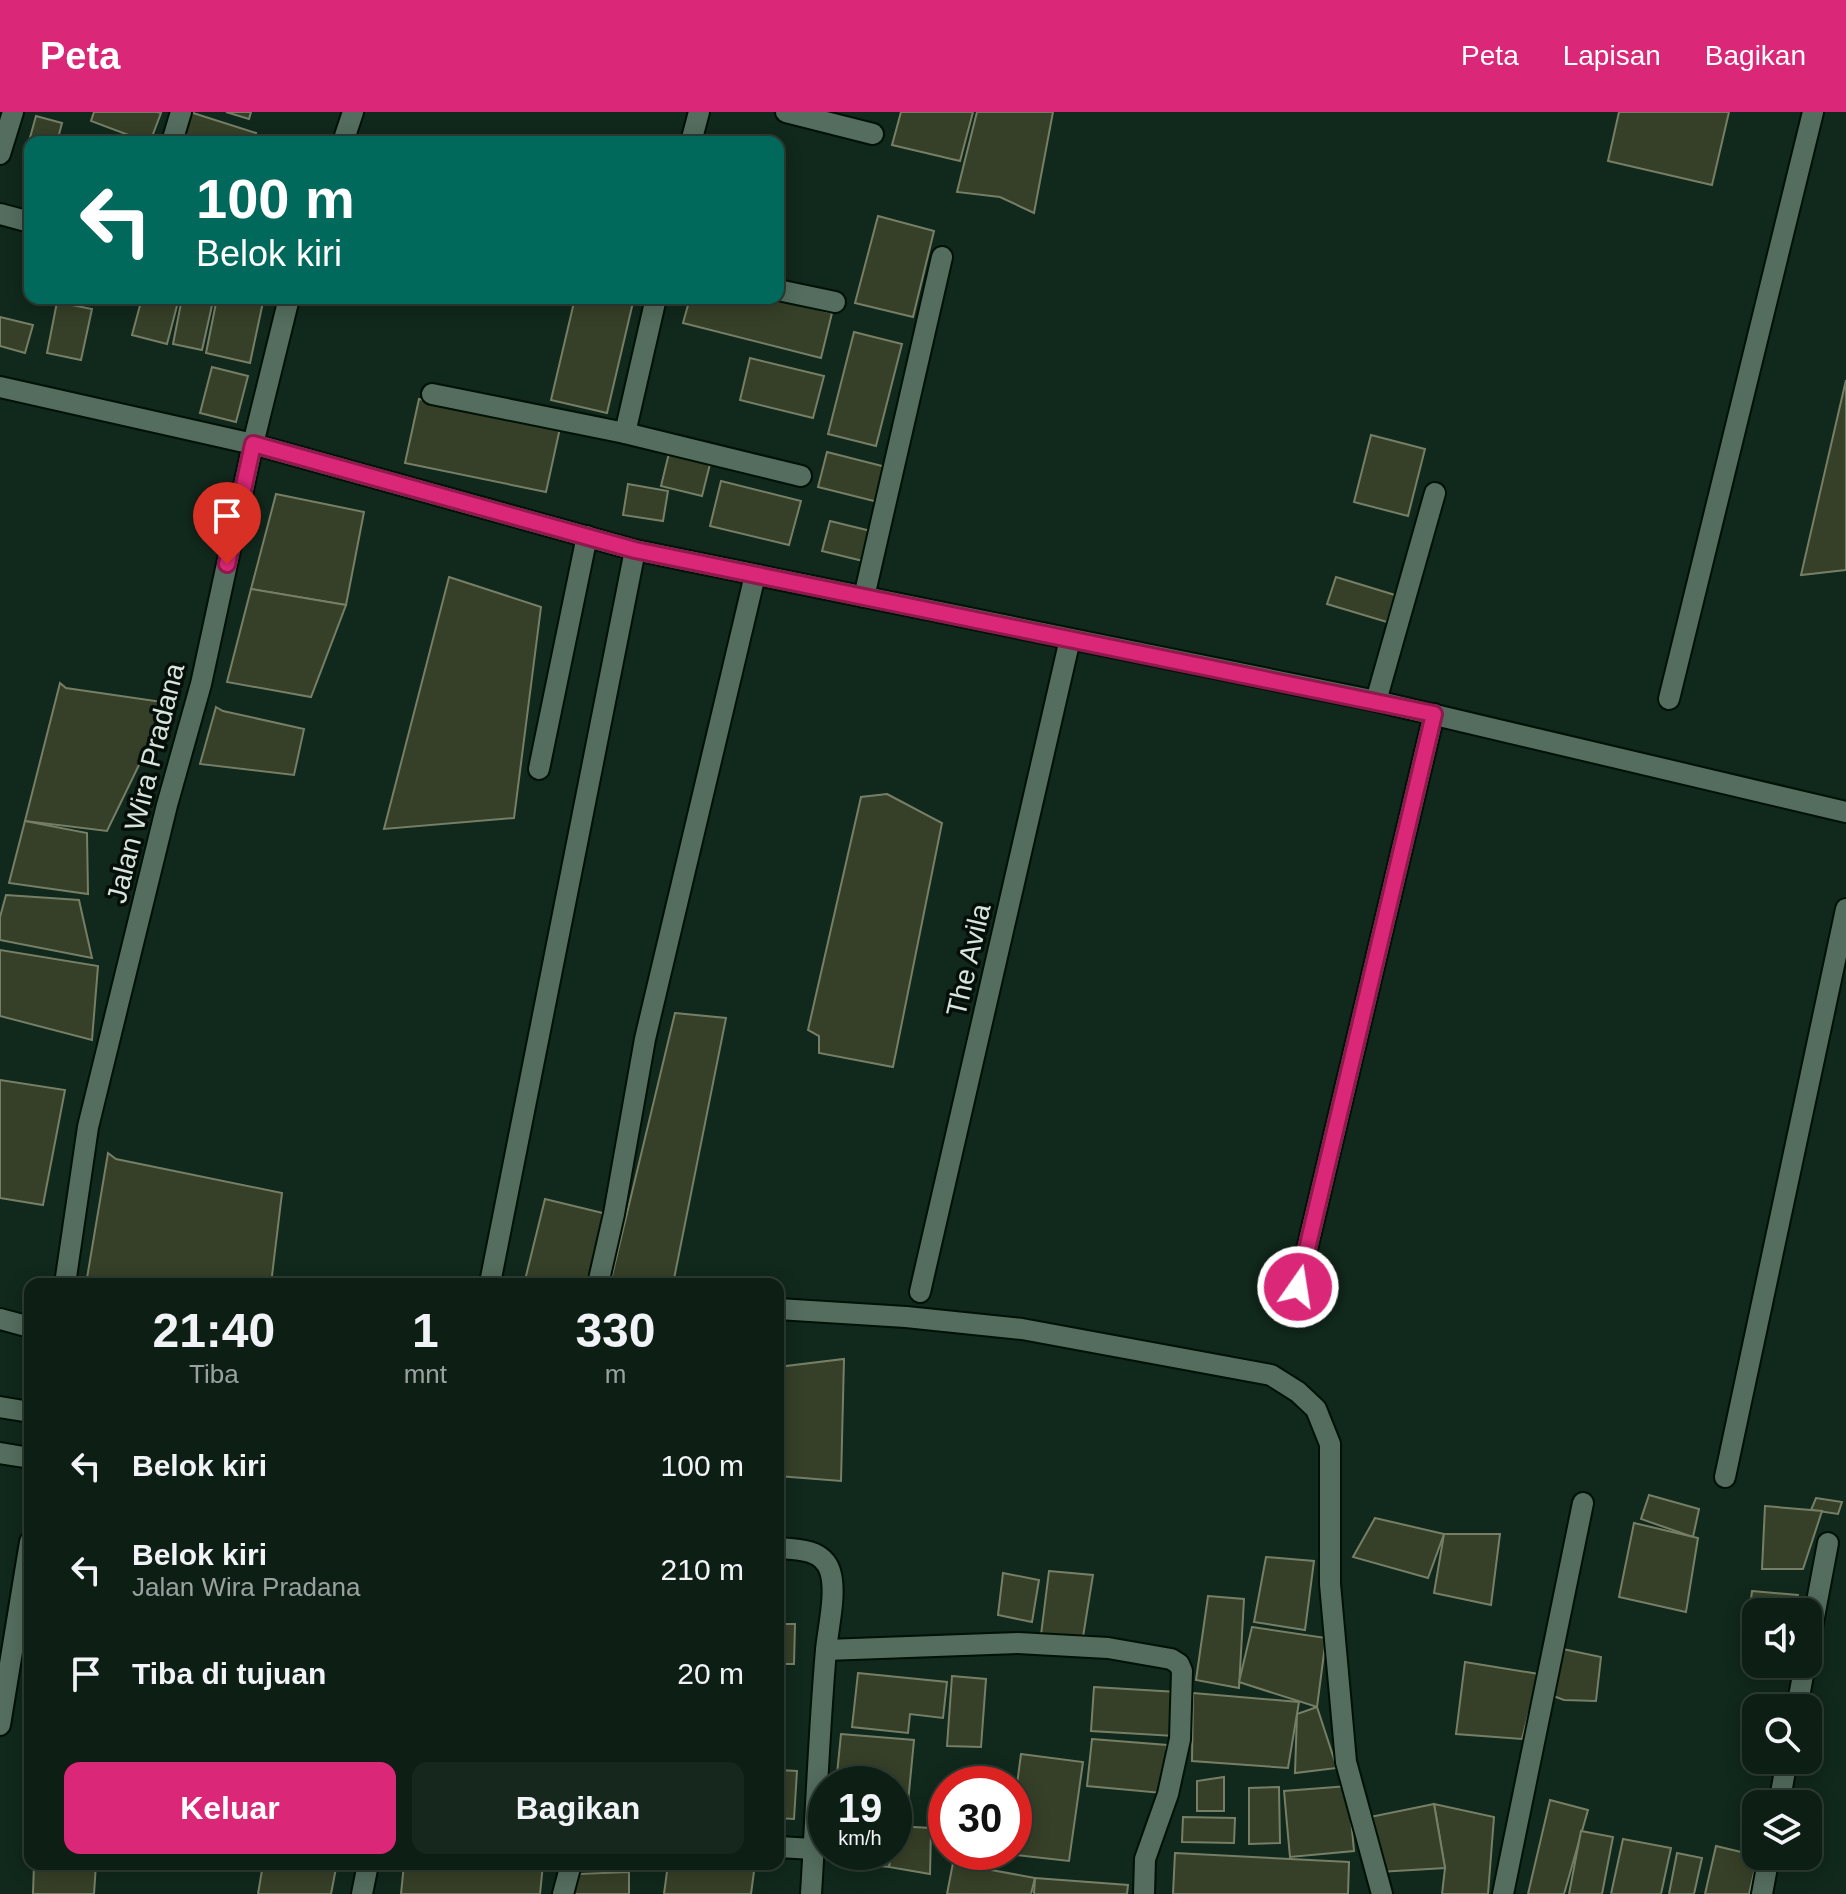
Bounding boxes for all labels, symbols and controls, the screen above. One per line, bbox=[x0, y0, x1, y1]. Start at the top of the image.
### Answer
text: Peta bbox=[40, 35, 120, 77]
text: Peta bbox=[1461, 40, 1519, 71]
text: Lapisan bbox=[1563, 40, 1661, 71]
text: Bagikan bbox=[1705, 40, 1806, 71]
text: 100 m bbox=[196, 167, 355, 230]
icon: left bbox=[64, 168, 168, 272]
text: Belok kiri bbox=[196, 233, 342, 274]
pin bbox=[193, 482, 261, 564]
icon: arrive bbox=[205, 494, 249, 538]
street label: Jalan Wira Pradana bbox=[101, 660, 190, 906]
street label: The Avila bbox=[940, 900, 997, 1019]
position arrow bbox=[1256, 1245, 1340, 1329]
text: 21:40 bbox=[152, 1304, 275, 1357]
text: 1 bbox=[412, 1304, 439, 1357]
text: 330 bbox=[575, 1304, 656, 1357]
text: Tiba bbox=[189, 1359, 239, 1389]
text: mnt bbox=[404, 1359, 447, 1389]
text: m bbox=[605, 1359, 626, 1389]
icon: left bbox=[64, 1444, 108, 1488]
text: Belok kiri bbox=[132, 1449, 267, 1482]
text: 100 m bbox=[661, 1449, 744, 1482]
text: Belok kiri bbox=[132, 1538, 267, 1571]
icon: left bbox=[64, 1548, 108, 1592]
text: 210 m bbox=[661, 1553, 744, 1586]
text: Jalan Wira Pradana bbox=[132, 1572, 360, 1602]
map controls bbox=[1742, 1598, 1822, 1870]
button: sound bbox=[1742, 1598, 1822, 1678]
icon: arrive bbox=[64, 1652, 108, 1696]
text: Tiba di tujuan bbox=[132, 1657, 326, 1690]
text: 20 m bbox=[677, 1657, 744, 1690]
button: search bbox=[1742, 1694, 1822, 1774]
button: Keluar bbox=[64, 1762, 396, 1854]
button: Bagikan bbox=[412, 1762, 744, 1854]
speed limit sign: 30 bbox=[928, 1766, 1032, 1870]
text: 19 bbox=[838, 1786, 882, 1830]
button: layers bbox=[1742, 1790, 1822, 1870]
text: km/h bbox=[838, 1827, 882, 1849]

